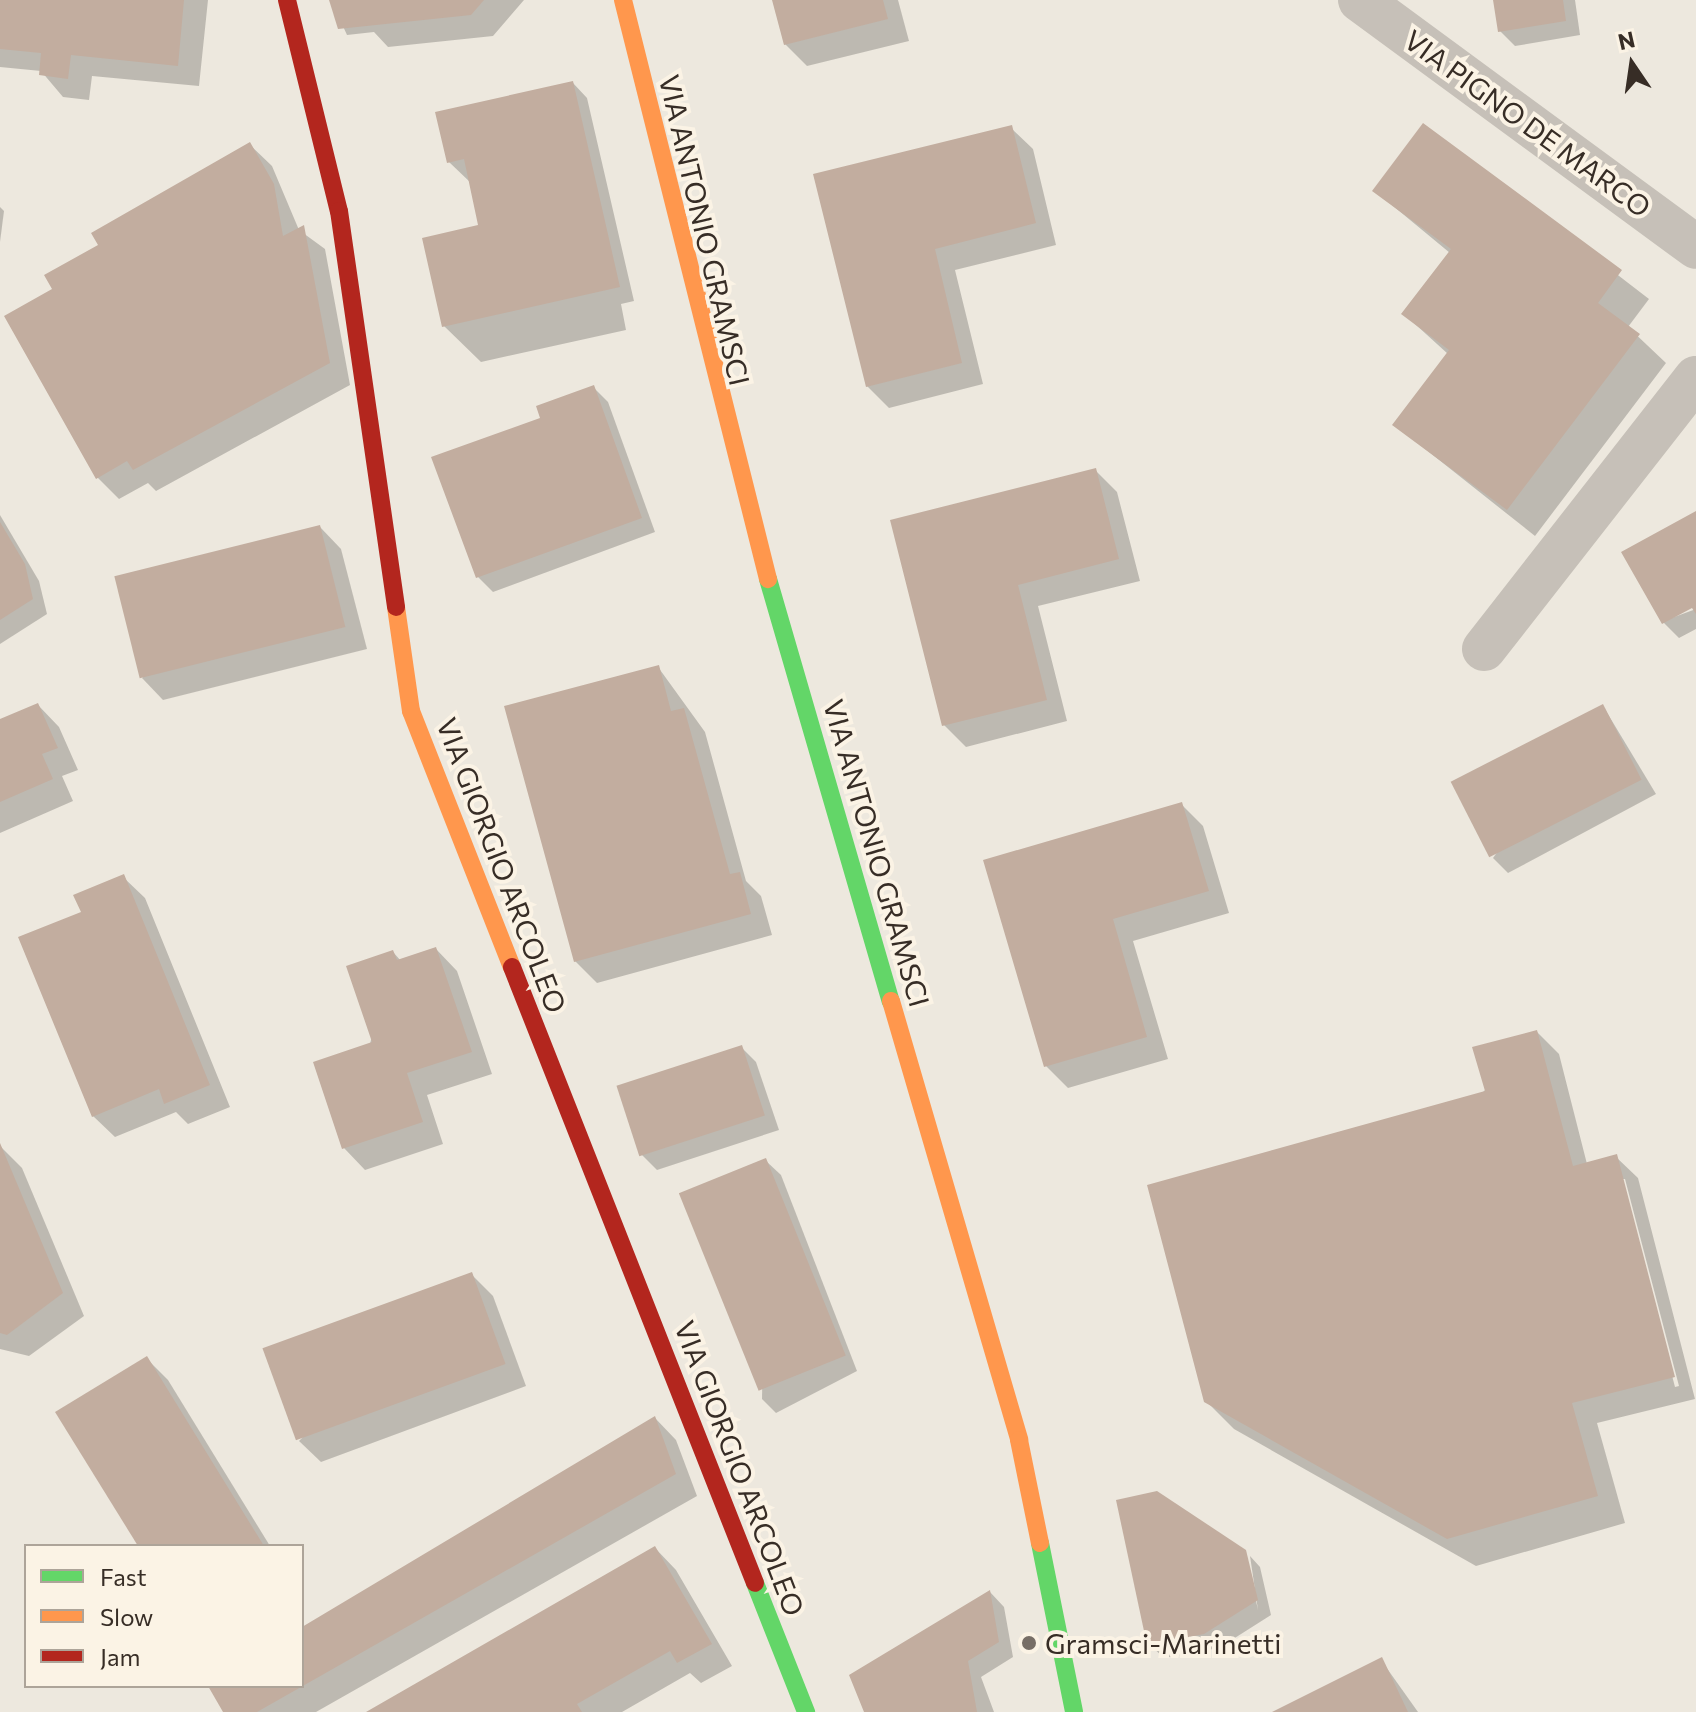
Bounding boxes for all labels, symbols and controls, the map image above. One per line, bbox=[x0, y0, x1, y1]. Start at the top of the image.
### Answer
street label: VIA PIGNO DE MARCO bbox=[1398, 22, 1658, 224]
north arrow bbox=[1592, 24, 1672, 104]
street label: VIA ANTONIO GRAMSCI bbox=[653, 71, 757, 389]
street label: VIA ANTONIO GRAMSCI bbox=[817, 695, 937, 1011]
street label: VIA GIORGIO ARCOLEO bbox=[430, 713, 574, 1017]
street label: VIA GIORGIO ARCOLEO bbox=[668, 1316, 812, 1620]
legend bbox=[24, 1544, 304, 1688]
text: Fast bbox=[100, 1562, 147, 1591]
text: Slow bbox=[100, 1602, 153, 1631]
place label: Gramsci-Marinetti bbox=[1045, 1626, 1281, 1660]
marker: Gramsci-Marinetti bbox=[1020, 1634, 1038, 1652]
text: Jam bbox=[100, 1642, 140, 1671]

